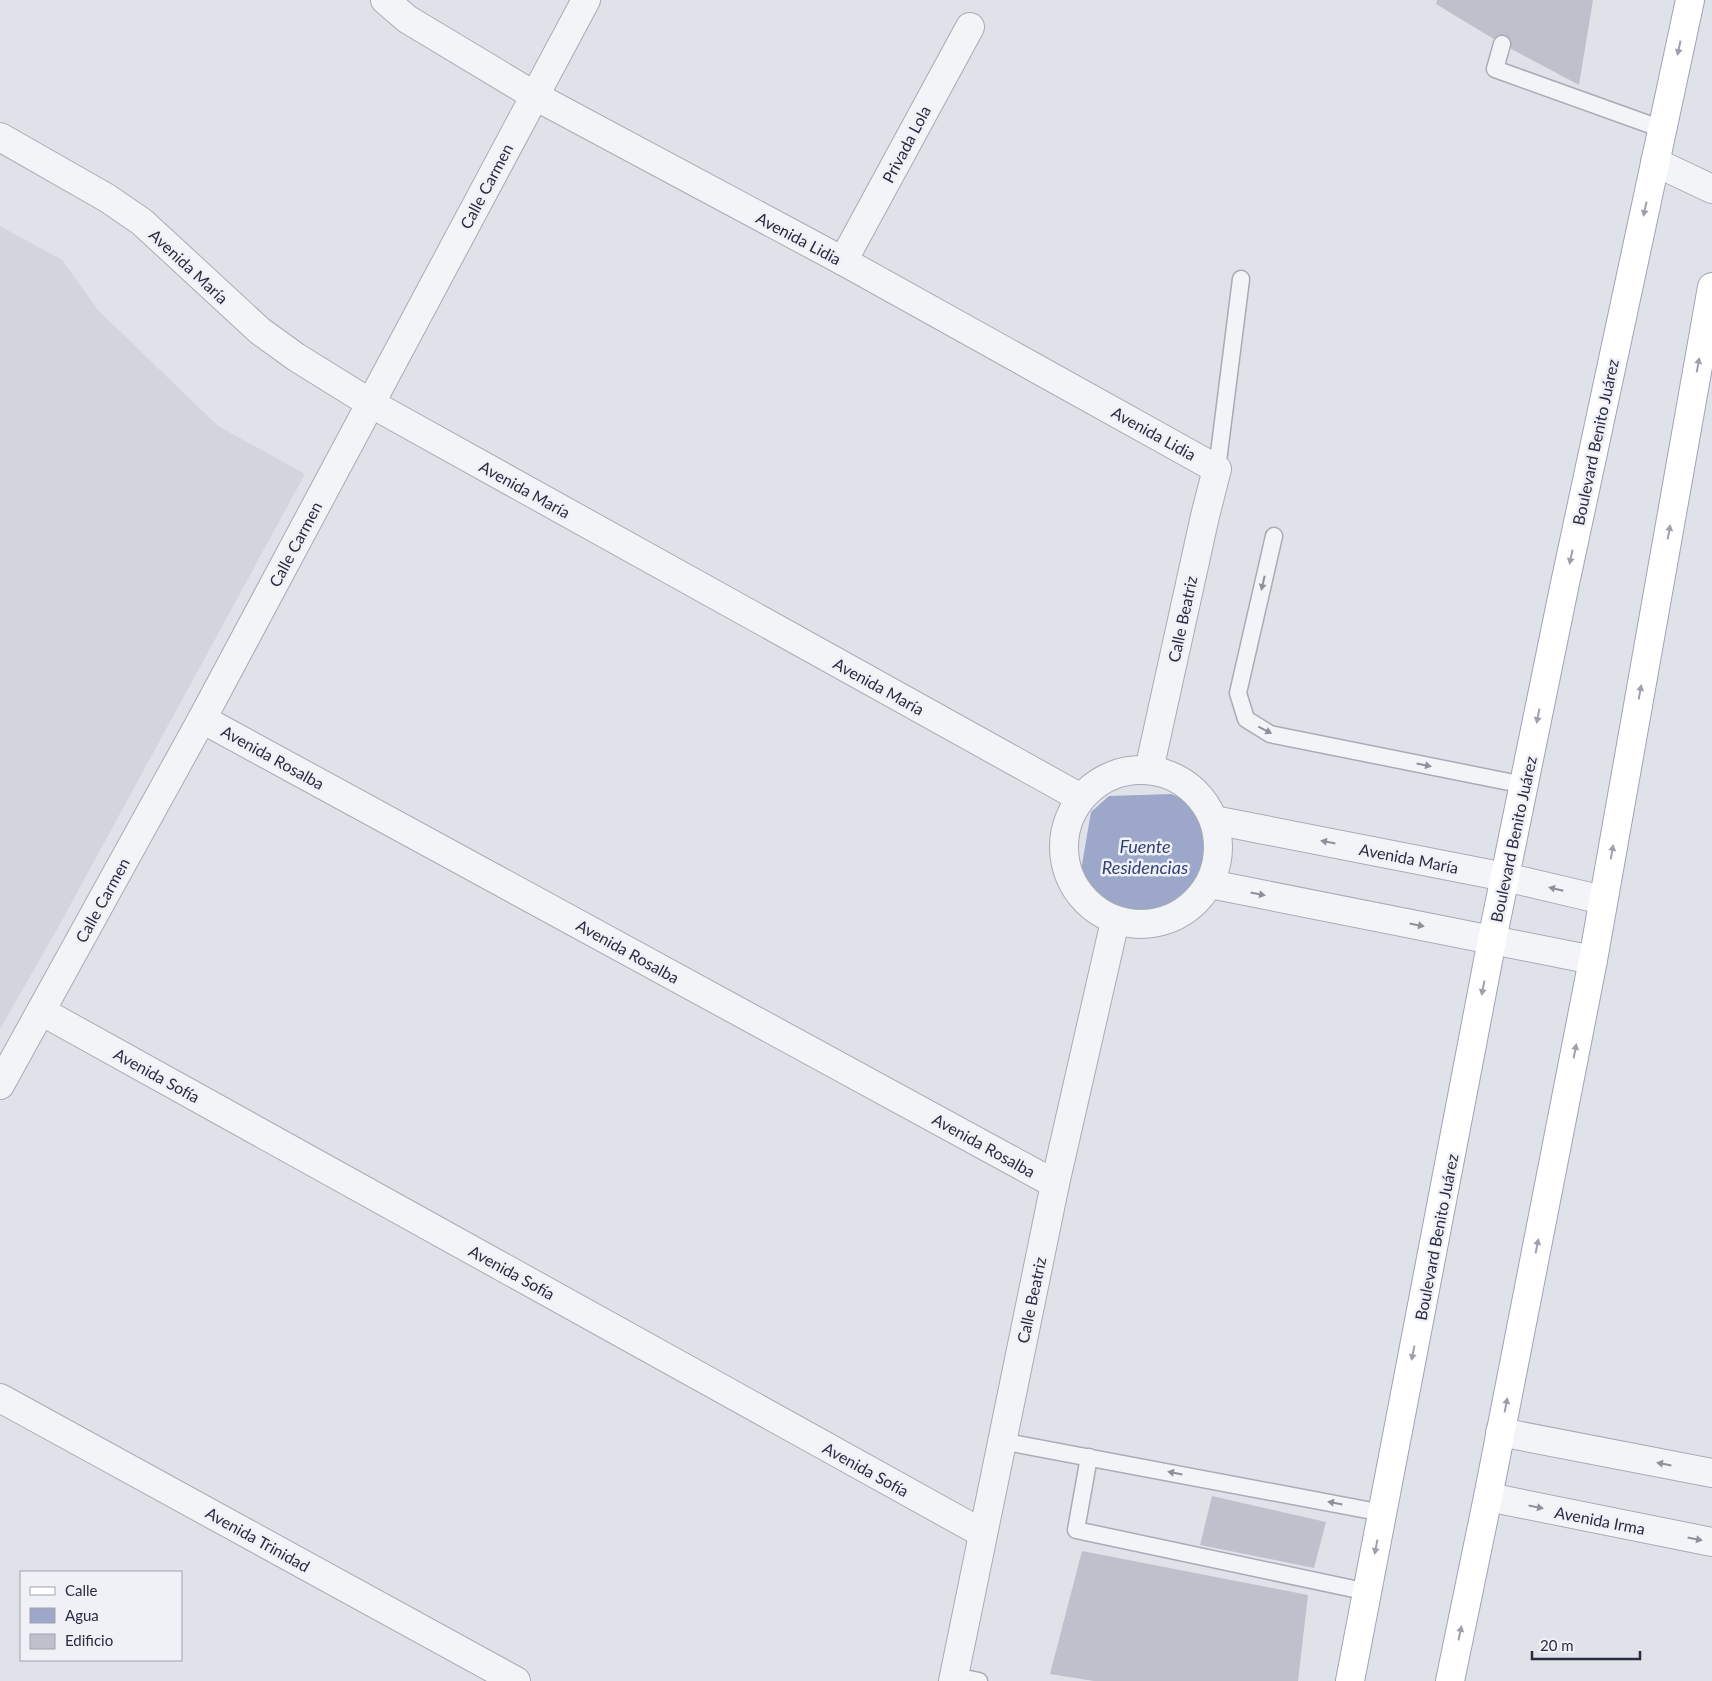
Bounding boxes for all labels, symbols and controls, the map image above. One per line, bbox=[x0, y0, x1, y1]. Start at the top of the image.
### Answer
one-way arrow bbox=[1675, 40, 1683, 56]
street label: Privada Lola bbox=[878, 102, 934, 186]
street label: Calle Carmen bbox=[456, 140, 516, 232]
one-way arrow bbox=[1640, 202, 1648, 218]
street label: Avenida Lidia bbox=[753, 208, 845, 268]
street label: Avenida María bbox=[146, 225, 232, 307]
one-way arrow bbox=[1695, 356, 1703, 372]
street label: Boulevard Benito Juárez bbox=[1568, 357, 1622, 527]
street label: Avenida Lidia bbox=[1109, 402, 1199, 464]
street label: Avenida María bbox=[476, 456, 574, 522]
street label: Calle Carmen bbox=[265, 498, 325, 590]
one-way arrow bbox=[1665, 524, 1673, 540]
one-way arrow bbox=[1567, 549, 1575, 564]
street label: Calle Beatriz bbox=[1164, 574, 1200, 664]
one-way arrow bbox=[1259, 576, 1267, 591]
street label: Avenida María bbox=[830, 653, 928, 719]
one-way arrow bbox=[1637, 684, 1645, 700]
one-way arrow bbox=[1534, 708, 1542, 724]
street label: Avenida Rosalba bbox=[218, 721, 328, 793]
one-way arrow bbox=[1258, 726, 1273, 734]
street label: Boulevard Benito Juárez bbox=[1486, 754, 1540, 924]
one-way arrow bbox=[1416, 761, 1431, 769]
water label: Fuente Residencias bbox=[1102, 835, 1188, 878]
one-way arrow bbox=[1320, 838, 1336, 846]
street label: Avenida María bbox=[1358, 839, 1460, 877]
one-way arrow bbox=[1608, 844, 1616, 860]
street label: Calle Carmen bbox=[71, 854, 133, 946]
one-way arrow bbox=[1548, 885, 1564, 893]
one-way arrow bbox=[1250, 890, 1266, 898]
street label: Avenida Rosalba bbox=[573, 915, 683, 987]
one-way arrow bbox=[1409, 921, 1425, 929]
one-way arrow bbox=[1479, 980, 1487, 996]
street label: Avenida Sofía bbox=[111, 1044, 203, 1106]
one-way arrow bbox=[1571, 1044, 1579, 1059]
street label: Avenida Rosalba bbox=[929, 1109, 1039, 1181]
street label: Boulevard Benito Juárez bbox=[1411, 1152, 1461, 1322]
one-way arrow bbox=[1533, 1237, 1541, 1253]
street label: Avenida Sofía bbox=[466, 1241, 558, 1303]
street label: Calle Beatriz bbox=[1013, 1255, 1049, 1345]
one-way arrow bbox=[1409, 1346, 1417, 1361]
one-way arrow bbox=[1502, 1397, 1510, 1413]
street label: Avenida Sofía bbox=[820, 1438, 912, 1500]
one-way arrow bbox=[1657, 1460, 1672, 1468]
one-way arrow bbox=[1167, 1469, 1183, 1477]
one-way arrow bbox=[1326, 1499, 1342, 1507]
street label: Avenida Irma bbox=[1553, 1502, 1647, 1538]
street label: Avenida Trinidad bbox=[203, 1503, 313, 1575]
one-way arrow bbox=[1528, 1503, 1544, 1511]
one-way arrow bbox=[1688, 1535, 1703, 1543]
one-way arrow bbox=[1372, 1540, 1380, 1555]
legend bbox=[20, 1571, 182, 1661]
text: Calle bbox=[65, 1581, 98, 1599]
text: Agua bbox=[65, 1606, 99, 1624]
one-way arrow bbox=[1456, 1626, 1464, 1641]
scale bar bbox=[1532, 1628, 1640, 1660]
text: Edificio bbox=[65, 1631, 113, 1649]
text: 20 m bbox=[1540, 1636, 1574, 1654]

